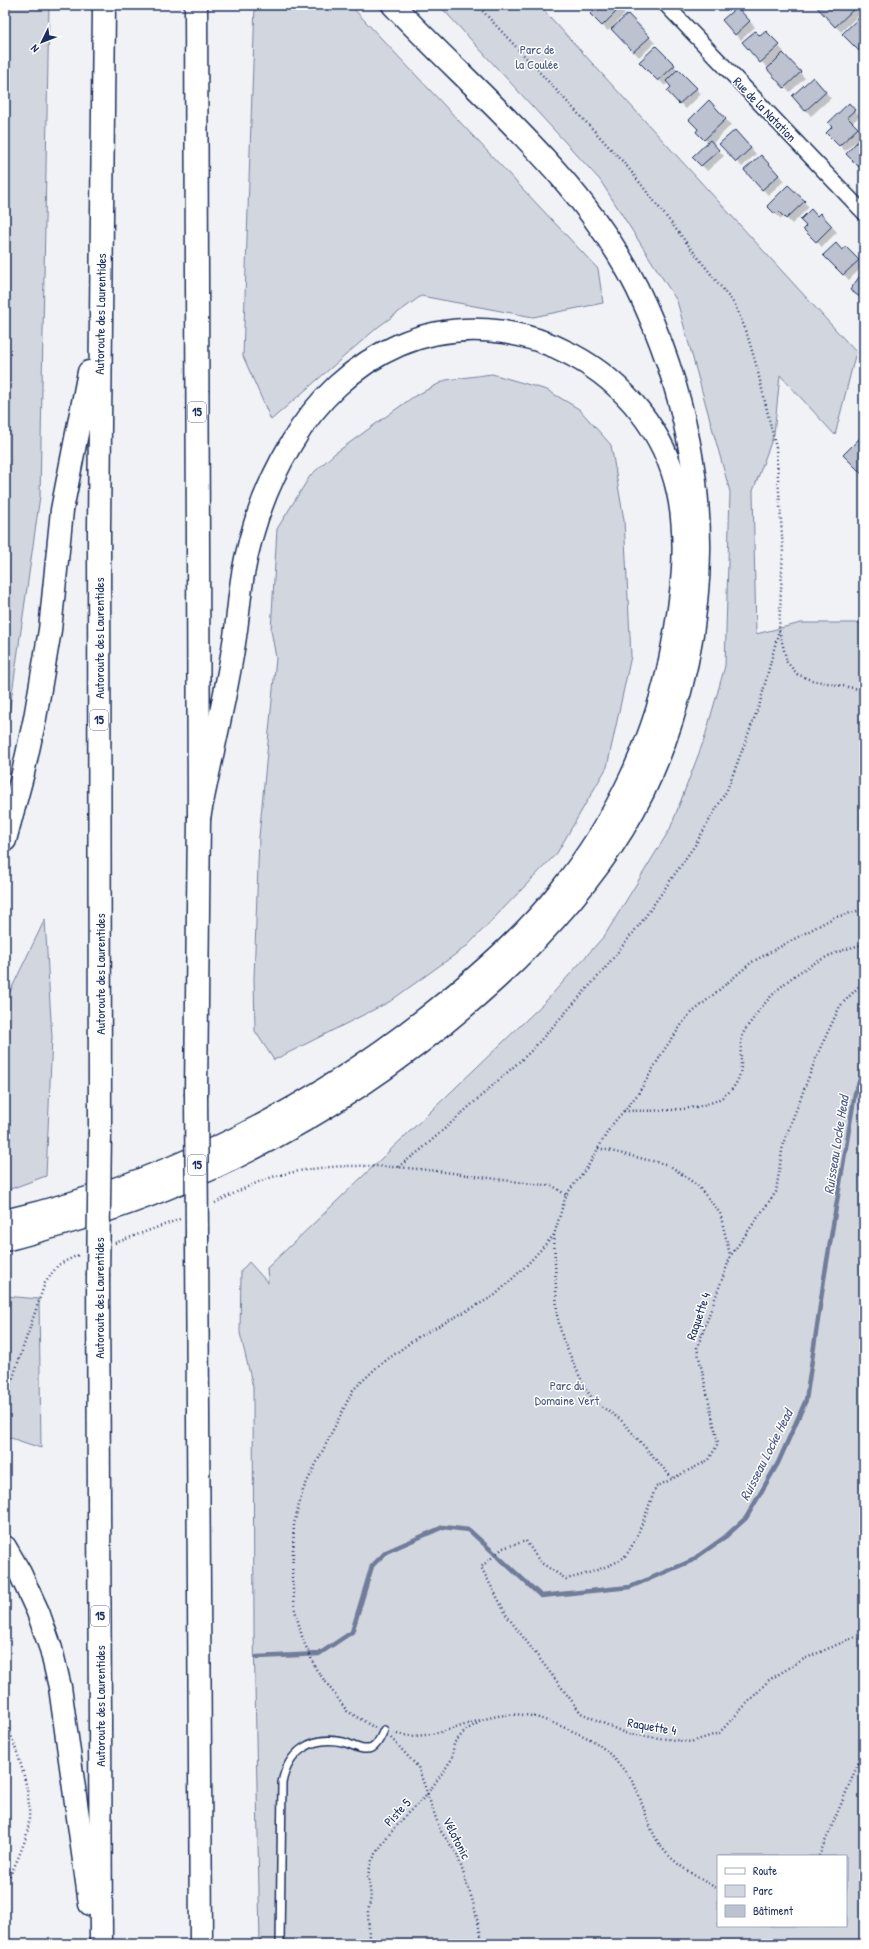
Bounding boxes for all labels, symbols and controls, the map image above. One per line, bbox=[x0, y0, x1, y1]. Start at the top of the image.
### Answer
north arrow bbox=[22, 22, 62, 62]
park label: Parc de la Coulée bbox=[516, 40, 558, 73]
text: N bbox=[27, 42, 42, 56]
street label: Rue de la Natation bbox=[729, 72, 801, 146]
street label: Autoroute des Laurentides bbox=[90, 253, 110, 375]
road number: 15 bbox=[188, 402, 206, 422]
street label: Autoroute des Laurentides bbox=[90, 577, 108, 699]
road number: 15 bbox=[90, 710, 108, 730]
street label: Autoroute des Laurentides bbox=[91, 913, 109, 1035]
water label: Ruisseau Locke Head bbox=[818, 1092, 853, 1196]
road number: 15 bbox=[188, 1155, 206, 1175]
street label: Autoroute des Laurentides bbox=[90, 1237, 108, 1359]
street label: Raquette 4 bbox=[681, 1290, 715, 1342]
park label: Parc du Domaine Vert bbox=[535, 1376, 600, 1409]
water label: Ruisseau Locke Head bbox=[734, 1404, 798, 1504]
road number: 15 bbox=[91, 1606, 109, 1626]
street label: Autoroute des Laurentides bbox=[91, 1645, 109, 1767]
street label: Raquette 4 bbox=[626, 1713, 678, 1739]
street label: Piste 5 bbox=[379, 1794, 415, 1830]
street label: Vélotonic bbox=[439, 1814, 475, 1862]
legend bbox=[717, 1855, 847, 1927]
text: Route bbox=[753, 1862, 777, 1879]
text: Parc bbox=[753, 1882, 773, 1899]
text: Bâtiment bbox=[753, 1902, 794, 1919]

